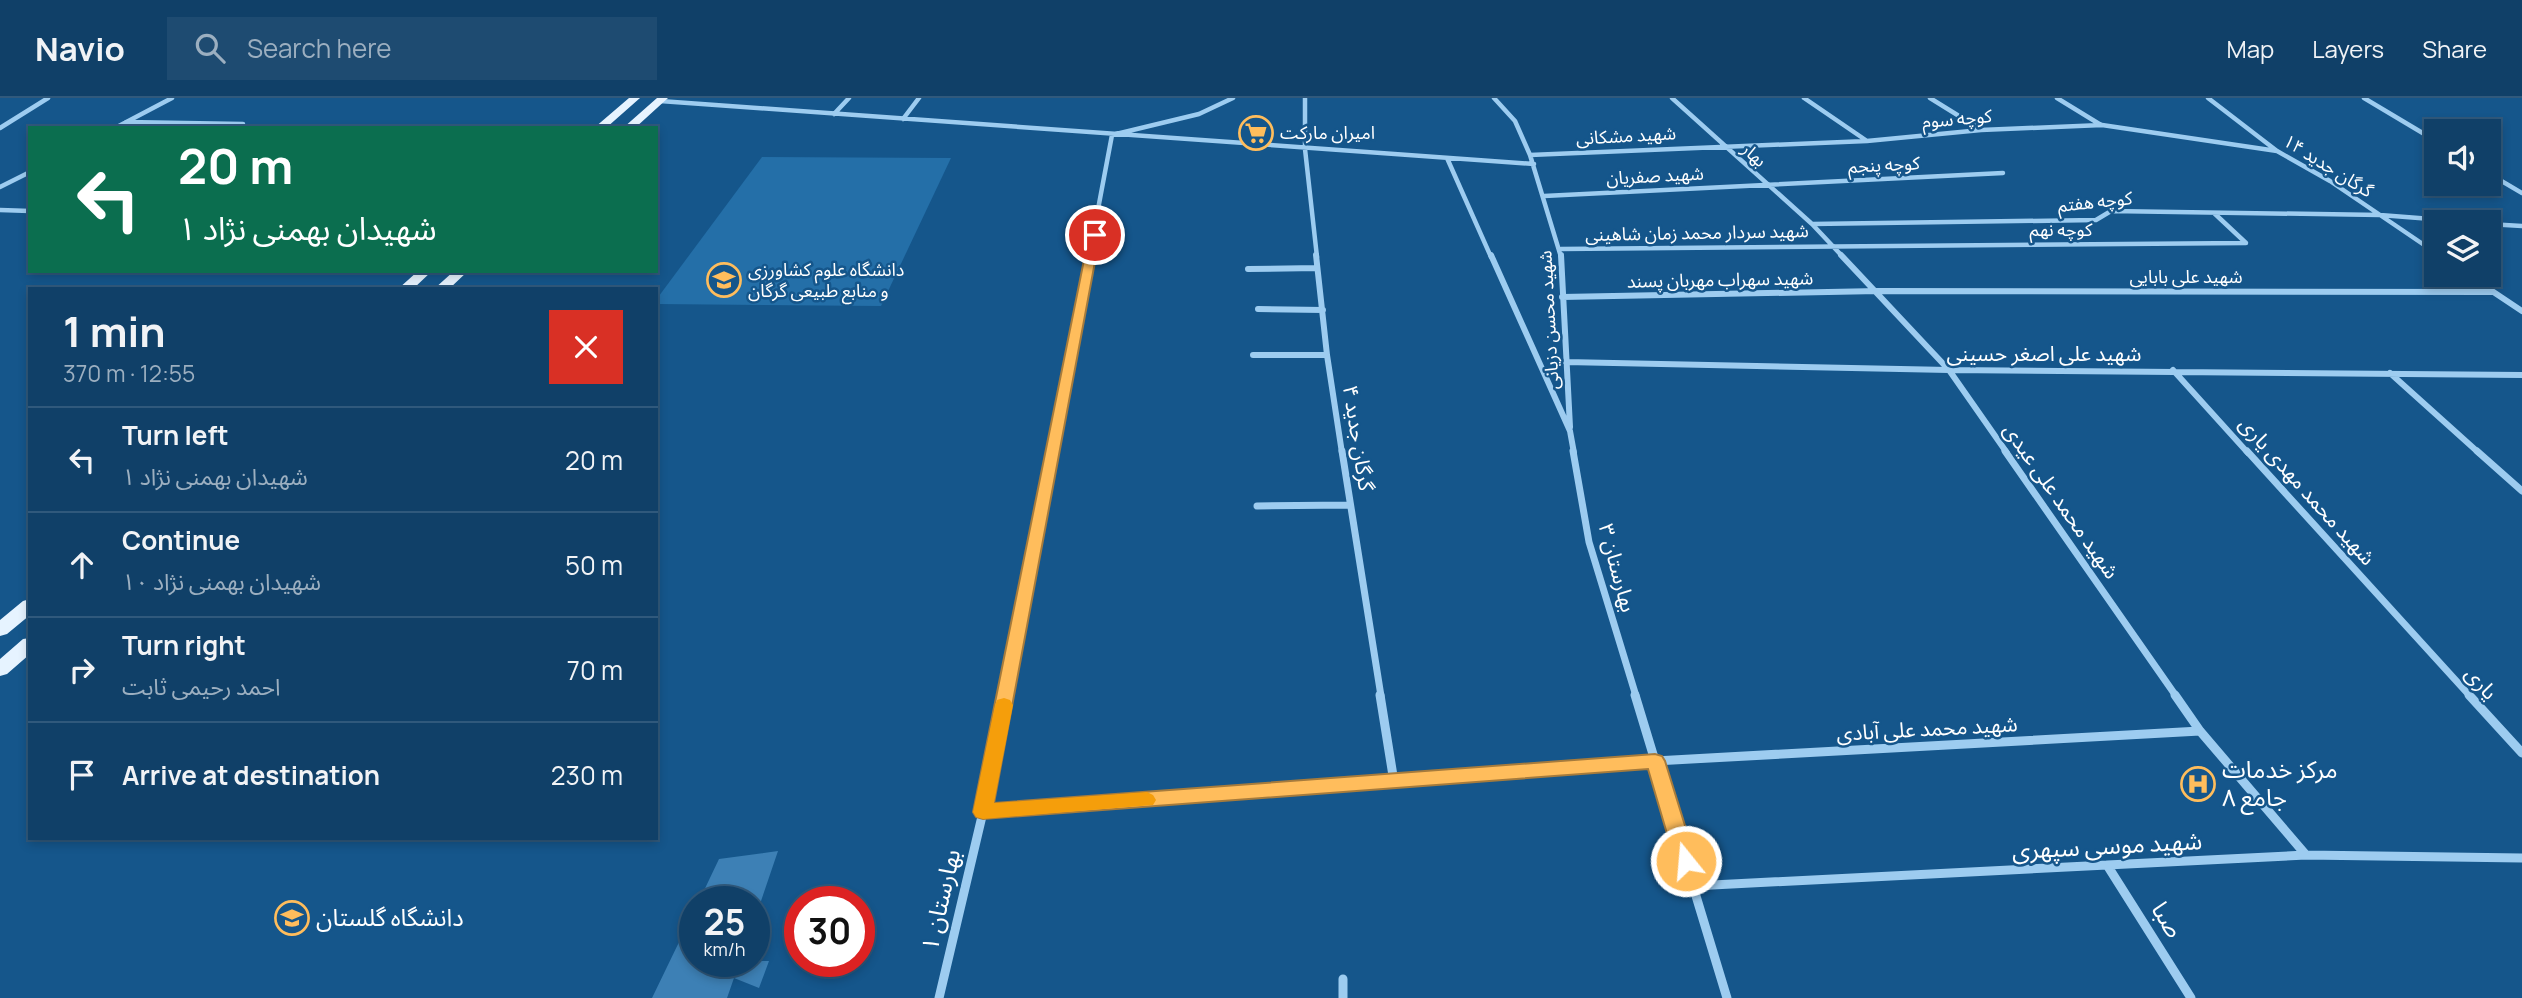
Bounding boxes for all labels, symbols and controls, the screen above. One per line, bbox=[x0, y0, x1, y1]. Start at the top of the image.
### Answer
search box bbox=[167, 17, 657, 80]
text: Navio bbox=[35, 26, 125, 71]
icon: search bbox=[191, 29, 229, 67]
text: Search here bbox=[247, 30, 391, 66]
text: Map bbox=[2227, 32, 2274, 65]
text: Layers bbox=[2312, 32, 2384, 65]
text: Share bbox=[2422, 32, 2487, 65]
street label: کوچه سوم bbox=[1921, 103, 1994, 136]
supermarket icon: امیران مارکت bbox=[1237, 114, 1275, 152]
map controls bbox=[2424, 119, 2501, 287]
button: sound bbox=[2424, 119, 2501, 196]
place label: امیران مارکت bbox=[1280, 120, 1375, 144]
street label: شهید مشکانی bbox=[1575, 120, 1677, 150]
street label: گرگان جدید ۱۴ bbox=[2279, 128, 2379, 203]
text: 20 m bbox=[178, 132, 293, 199]
street label: بهار bbox=[1736, 136, 1772, 172]
street label: کوچه پنجم bbox=[1847, 150, 1921, 180]
icon: left bbox=[63, 154, 154, 245]
street label: شهید صفریان bbox=[1605, 160, 1704, 190]
street label: کوچه هفتم bbox=[2056, 185, 2134, 219]
pin bbox=[1065, 205, 1125, 265]
text: ۱ شهیدان بهمنی نژاد bbox=[178, 206, 437, 250]
button: layers bbox=[2424, 210, 2501, 287]
icon: arrive bbox=[1076, 216, 1114, 254]
street label: کوچه نهم bbox=[2030, 217, 2093, 243]
street label: شهید سردار محمد زمان شاهینی bbox=[1585, 218, 1809, 246]
street label: شهید محسن دزیانی bbox=[1532, 250, 1564, 390]
place label: دانشگاه علوم کشاورزی و منابع طبیعی گرگان bbox=[748, 257, 904, 305]
school or university icon: دانشگاه علوم کشاورزی و منابع طبیعی گرگان bbox=[705, 261, 743, 299]
street label: شهید علی بابایی bbox=[2129, 264, 2243, 288]
street label: شهید سهراب مهربان پسند bbox=[1627, 265, 1813, 293]
text: 1 min bbox=[63, 302, 166, 360]
button: close bbox=[549, 310, 623, 384]
street label: شهید علی اصغر حسینی bbox=[1947, 339, 2141, 367]
text: 370 m · 12:55 bbox=[63, 357, 195, 389]
street label: گرگان جدید ۴ bbox=[1337, 383, 1381, 493]
street label: شهید محمد مهدی یاری bbox=[2233, 410, 2382, 571]
text: Turn left bbox=[122, 417, 229, 453]
street label: شهید محمد علی عیدی bbox=[1998, 417, 2126, 584]
icon: left bbox=[63, 441, 101, 479]
text: 20 m bbox=[565, 442, 623, 478]
text: ۱ شهیدان بهمنی نژاد bbox=[122, 460, 308, 492]
street label: بهارستان ۳ bbox=[1593, 520, 1643, 615]
text: Continue bbox=[122, 522, 240, 558]
icon: ahead bbox=[63, 546, 101, 584]
text: 50 m bbox=[565, 547, 623, 583]
text: ۱۰ شهیدان بهمنی نژاد bbox=[122, 565, 321, 597]
text: Turn right bbox=[122, 627, 246, 663]
icon: right bbox=[63, 651, 101, 689]
text: 70 m bbox=[567, 652, 623, 688]
street label: یاری bbox=[2459, 660, 2504, 705]
text: احمد رحیمی ثابت bbox=[122, 670, 281, 702]
street label: شهید محمد علی آبادی bbox=[1836, 709, 2018, 747]
place label: مرکز خدمات جامع ۸ bbox=[2222, 752, 2338, 815]
icon: arrive bbox=[63, 756, 101, 794]
text: Arrive at destination bbox=[122, 757, 380, 793]
text: 230 m bbox=[551, 757, 623, 793]
hospital icon: مرکز خدمات جامع ۸ bbox=[2179, 765, 2217, 803]
street label: شهید موسی سپهری bbox=[2011, 823, 2203, 866]
position arrow bbox=[1649, 824, 1723, 898]
street label: ۱ بهارستان bbox=[912, 846, 967, 954]
speed limit sign: 30 bbox=[784, 886, 875, 977]
street label: صبا bbox=[2145, 895, 2192, 944]
text: 25 bbox=[704, 898, 745, 946]
school or university icon: دانشگاه گلستان bbox=[273, 899, 311, 937]
place label: دانشگاه گلستان bbox=[316, 900, 464, 933]
text: km/h bbox=[704, 937, 745, 961]

